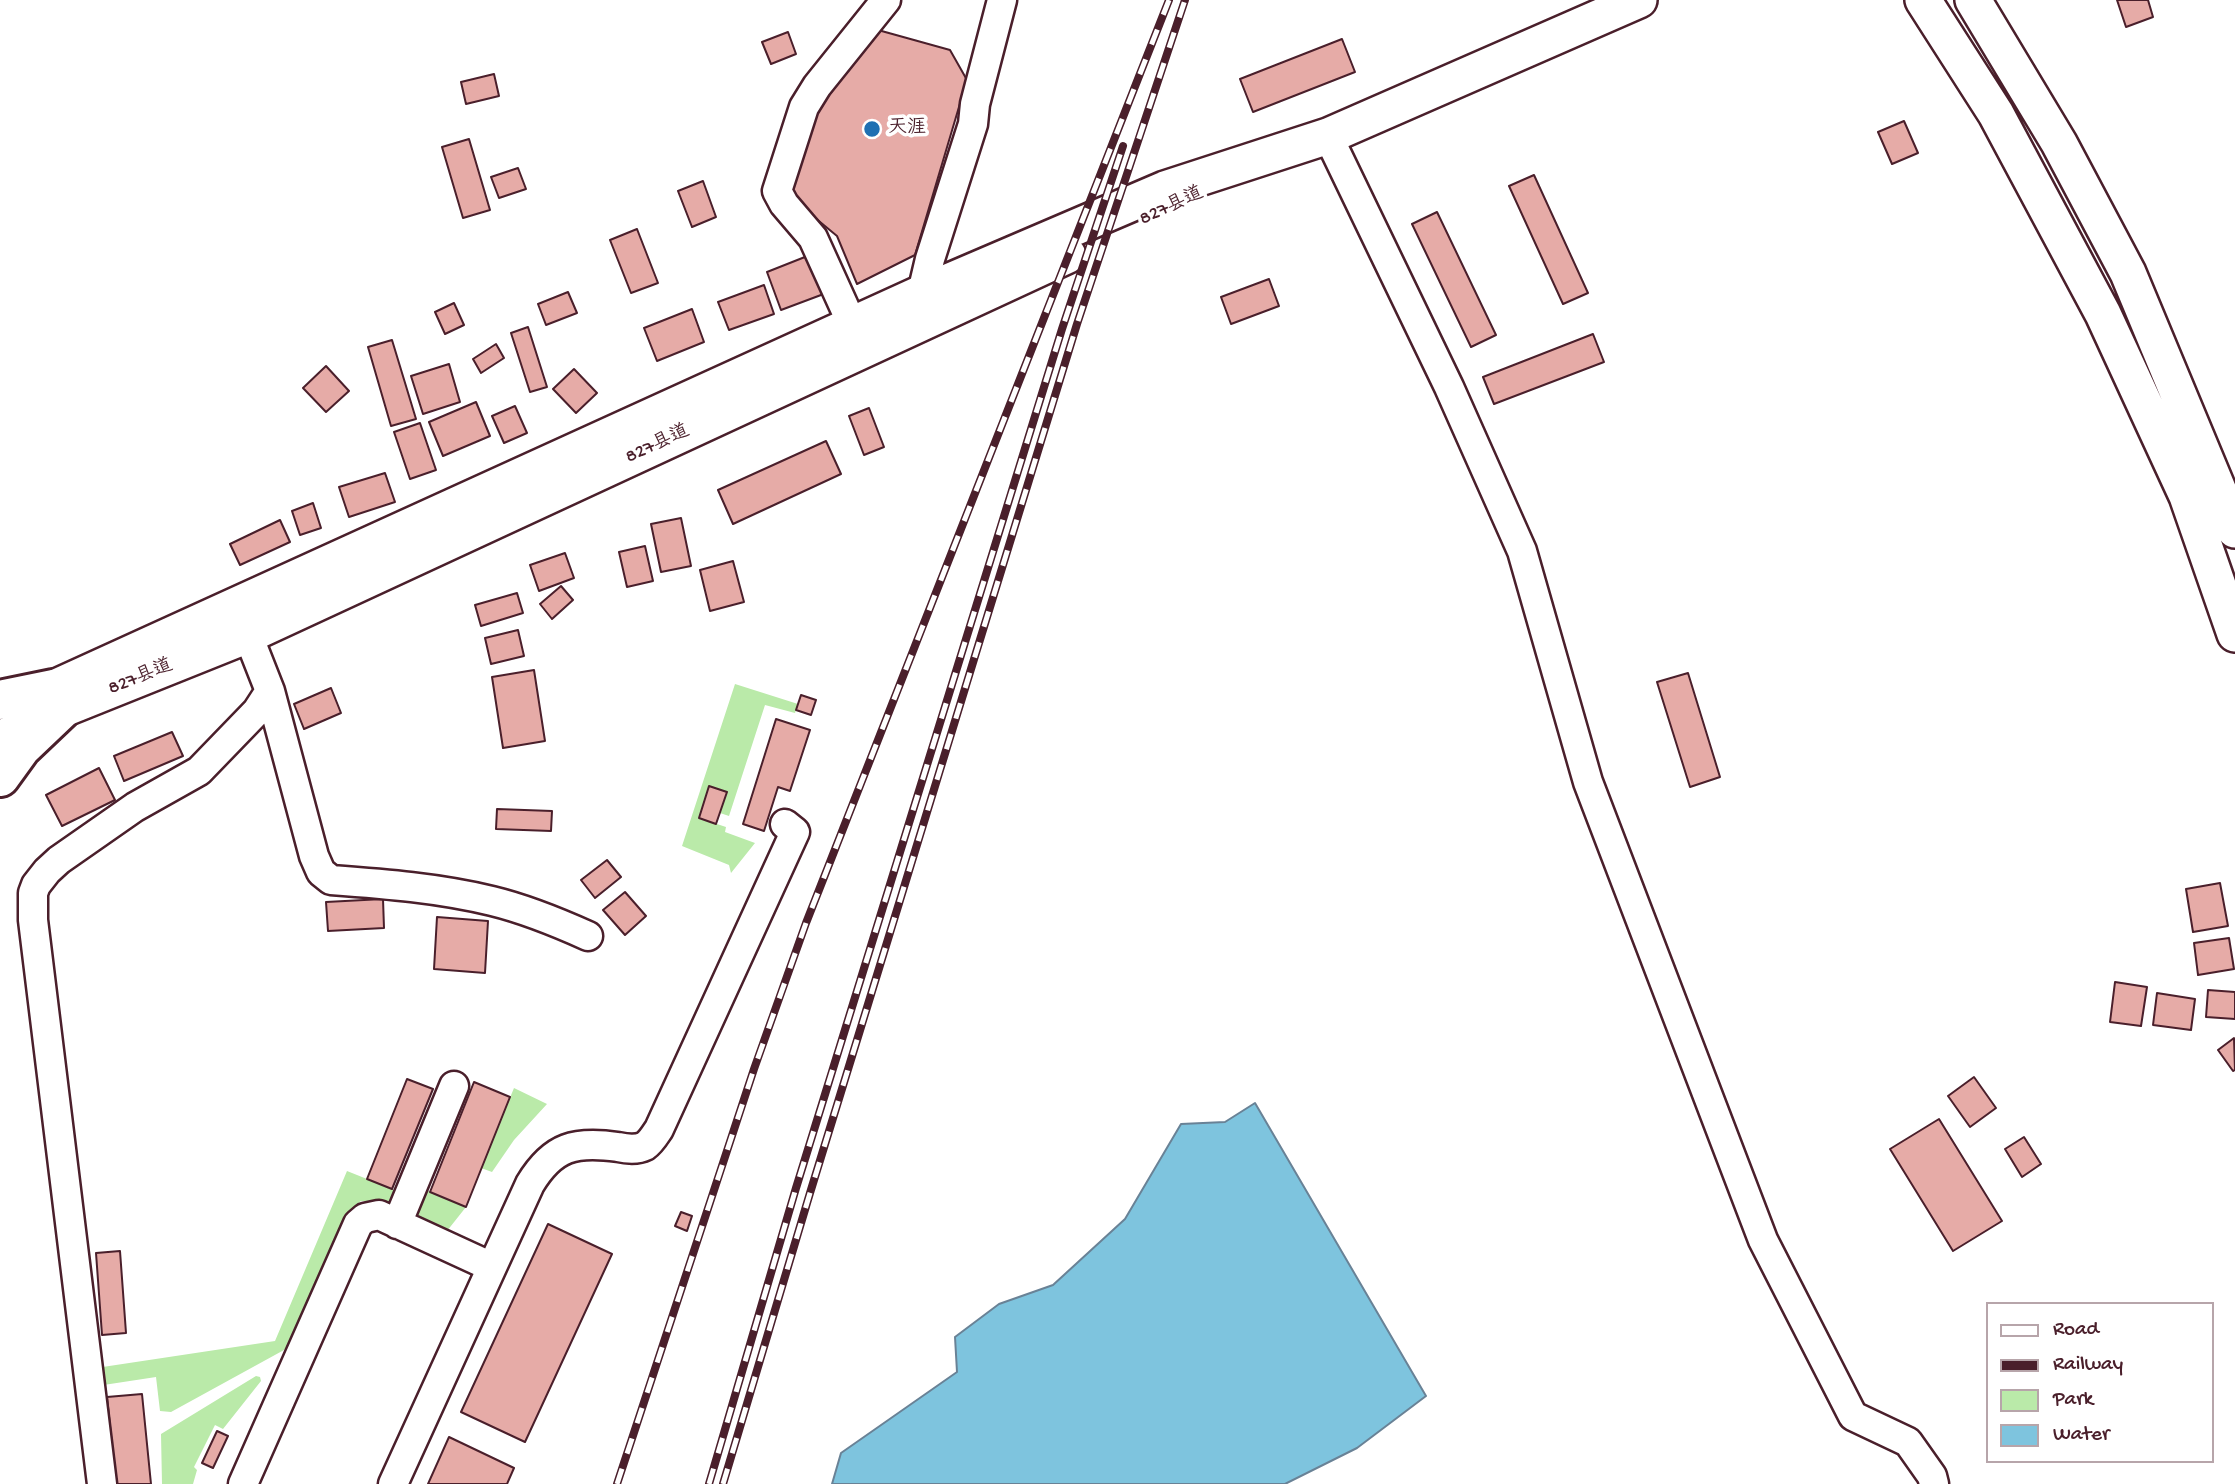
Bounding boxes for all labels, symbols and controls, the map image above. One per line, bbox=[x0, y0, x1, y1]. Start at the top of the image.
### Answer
place label: 天涯 bbox=[888, 118, 926, 140]
marker: 天涯 bbox=[862, 119, 882, 139]
street label: 827县道 bbox=[1137, 182, 1207, 232]
street label: 827县道 bbox=[623, 420, 693, 470]
street label: 827县道 bbox=[105, 655, 177, 701]
legend bbox=[1986, 1302, 2214, 1463]
text: Road bbox=[2053, 1318, 2099, 1343]
text: Railway bbox=[2053, 1353, 2123, 1378]
text: Park bbox=[2053, 1388, 2093, 1413]
text: Water bbox=[2053, 1423, 2109, 1448]

